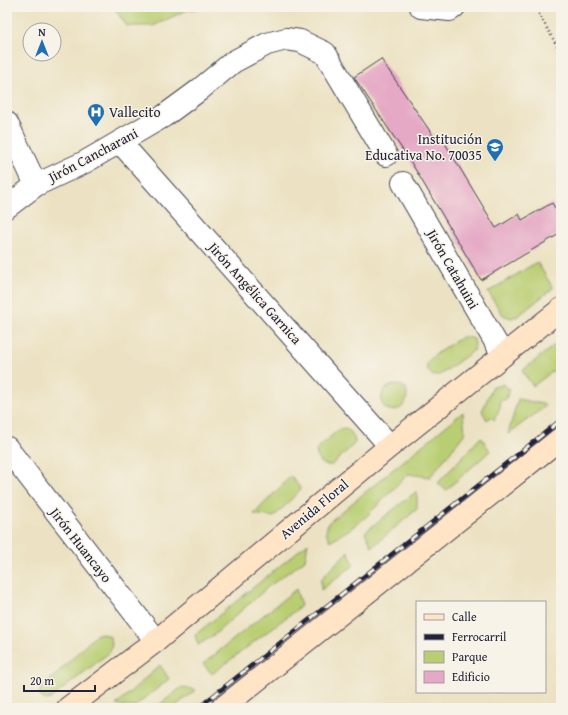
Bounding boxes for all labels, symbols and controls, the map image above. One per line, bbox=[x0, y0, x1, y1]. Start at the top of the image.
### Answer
north arrow bbox=[22, 22, 62, 62]
text: N bbox=[38, 24, 46, 40]
hospital icon: Vallecito bbox=[86, 102, 106, 127]
place label: Vallecito bbox=[109, 102, 161, 122]
street label: Jirón Cancharani bbox=[43, 123, 141, 188]
place label: Institución Educativa No. 70035 bbox=[365, 129, 482, 165]
school or university icon: Institución Educativa No. 70035 bbox=[485, 137, 505, 162]
street label: Jirón Catahuini bbox=[421, 224, 484, 313]
street label: Jirón Angélica Garnica bbox=[202, 236, 307, 349]
street label: Avenida Floral bbox=[275, 474, 353, 544]
street label: Jirón Huancayo bbox=[44, 502, 117, 587]
legend bbox=[416, 601, 546, 693]
text: Calle bbox=[452, 608, 477, 625]
text: Ferrocarril bbox=[452, 628, 507, 645]
text: Parque bbox=[452, 648, 488, 665]
scale bar bbox=[24, 667, 95, 693]
text: Edificio bbox=[452, 668, 490, 685]
text: 20 m bbox=[30, 672, 54, 689]

